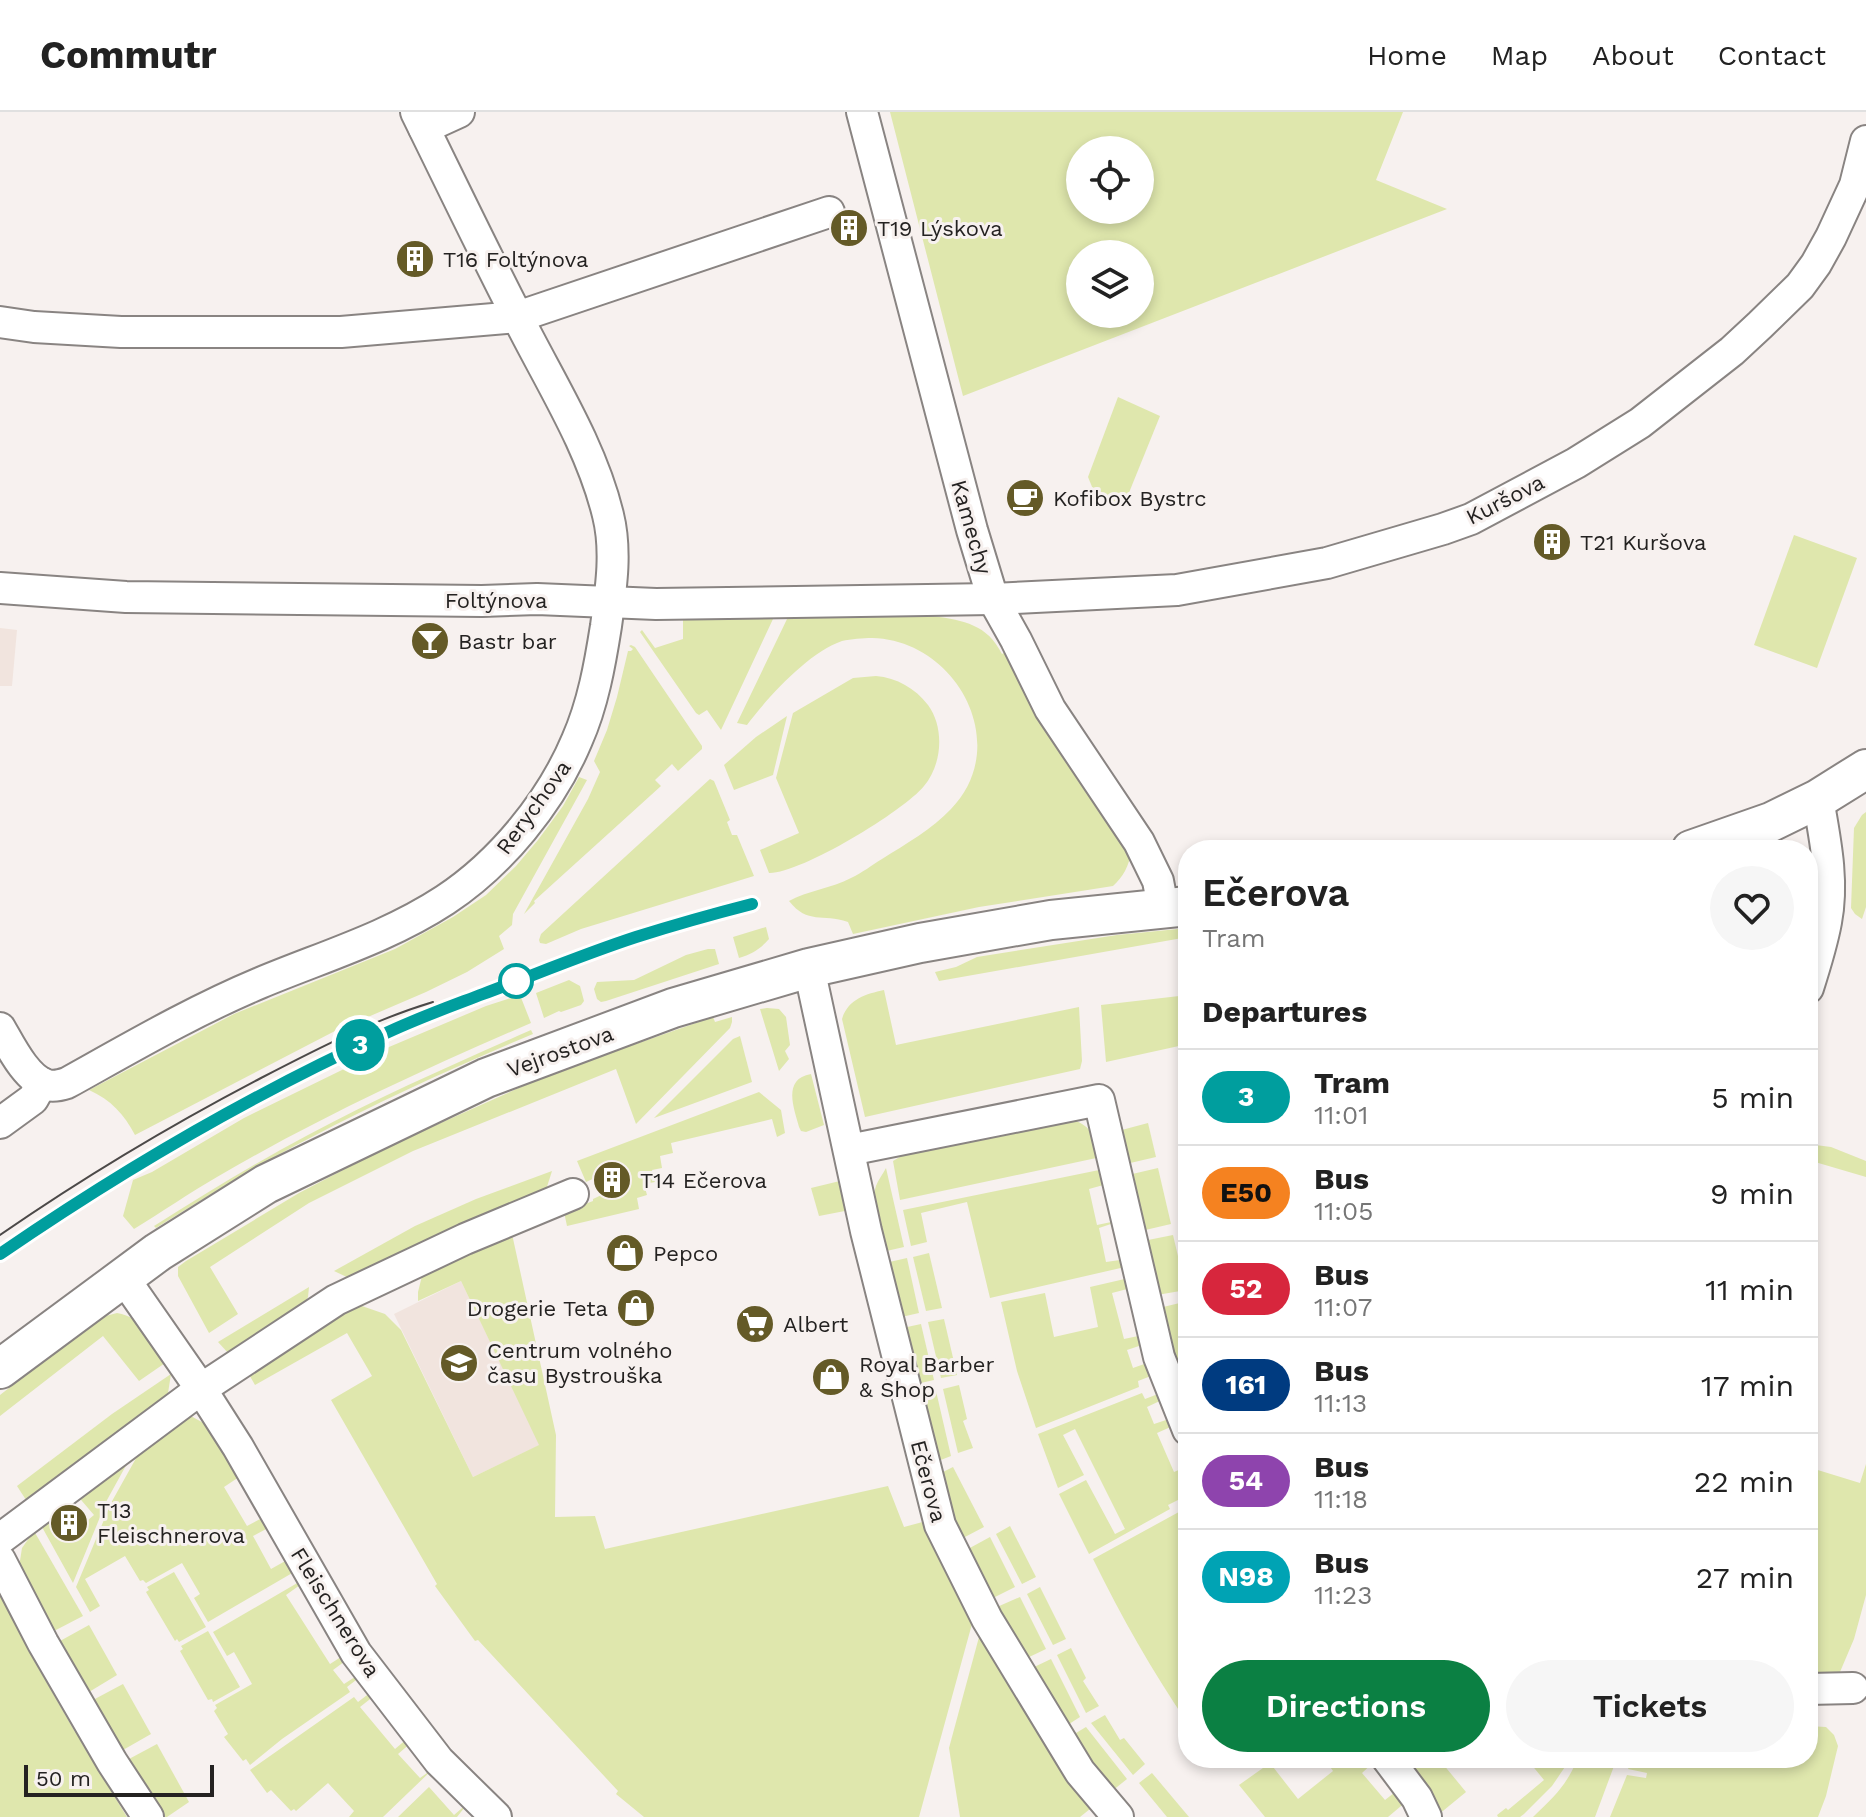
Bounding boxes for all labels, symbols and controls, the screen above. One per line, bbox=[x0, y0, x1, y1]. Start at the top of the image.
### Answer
text: Commutr bbox=[40, 33, 217, 77]
text: Home bbox=[1367, 39, 1447, 72]
text: Map bbox=[1491, 39, 1548, 72]
text: About bbox=[1592, 39, 1674, 72]
text: Contact bbox=[1718, 39, 1826, 72]
map controls bbox=[1066, 136, 1154, 328]
button: locate bbox=[1066, 136, 1154, 224]
building icon: T19 Lýskova bbox=[828, 207, 870, 249]
place label: T19 Lýskova bbox=[877, 216, 1003, 241]
building icon: T16 Foltýnova bbox=[394, 238, 436, 280]
button: layers bbox=[1066, 240, 1154, 328]
place label: T16 Foltýnova bbox=[443, 247, 588, 272]
street label: Kuršova bbox=[1462, 469, 1548, 530]
street label: Kamechy bbox=[946, 477, 997, 578]
cafe icon: Kofibox Bystrc bbox=[1004, 477, 1046, 519]
place label: Kofibox Bystrc bbox=[1053, 486, 1207, 511]
building icon: T21 Kuršova bbox=[1531, 521, 1573, 563]
place label: T21 Kuršova bbox=[1580, 530, 1707, 555]
street label: Foltýnova bbox=[445, 588, 547, 613]
bar icon: Bastr bar bbox=[409, 620, 451, 662]
place label: Bastr bar bbox=[458, 629, 557, 654]
street label: Rerychova bbox=[491, 755, 576, 859]
button: heart bbox=[1710, 866, 1794, 950]
text: Ečerova bbox=[1202, 871, 1349, 915]
text: Tram bbox=[1202, 923, 1266, 953]
unlabelled marker bbox=[499, 964, 533, 998]
text: Departures bbox=[1202, 994, 1367, 1029]
line badge: 3 bbox=[334, 1019, 386, 1071]
street label: Vejrostova bbox=[504, 1021, 617, 1082]
text: 3 bbox=[352, 1028, 368, 1061]
text: Tram bbox=[1314, 1065, 1390, 1100]
text: 3 bbox=[1238, 1080, 1254, 1113]
text: 5 min bbox=[1711, 1080, 1794, 1115]
text: 11:01 bbox=[1314, 1100, 1368, 1130]
building icon: T14 Ečerova bbox=[591, 1159, 633, 1201]
text: Bus bbox=[1314, 1161, 1369, 1196]
place label: T14 Ečerova bbox=[640, 1168, 767, 1193]
text: E50 bbox=[1220, 1176, 1272, 1209]
text: 9 min bbox=[1710, 1176, 1794, 1211]
text: 11:05 bbox=[1314, 1196, 1373, 1226]
shop icon: Pepco bbox=[604, 1232, 646, 1274]
place label: Pepco bbox=[653, 1241, 718, 1266]
text: Bus bbox=[1314, 1257, 1369, 1292]
text: 52 bbox=[1229, 1272, 1263, 1305]
text: 11 min bbox=[1705, 1272, 1794, 1307]
shop icon: Drogerie Teta bbox=[615, 1287, 657, 1329]
text: 11:07 bbox=[1314, 1292, 1372, 1322]
place label: Drogerie Teta bbox=[467, 1296, 608, 1321]
supermarket icon: Albert bbox=[734, 1303, 776, 1345]
place label: Albert bbox=[783, 1312, 848, 1337]
place label: Centrum volného času Bystrouška bbox=[487, 1338, 672, 1388]
school or university icon: Centrum volného času Bystrouška bbox=[438, 1342, 480, 1384]
place label: Royal Barber & Shop bbox=[859, 1352, 994, 1402]
text: Bus bbox=[1314, 1353, 1369, 1388]
shop icon: Royal Barber & Shop bbox=[810, 1356, 852, 1398]
text: 161 bbox=[1226, 1368, 1266, 1401]
text: 17 min bbox=[1701, 1368, 1794, 1403]
text: 11:13 bbox=[1314, 1388, 1367, 1418]
street label: Ečerova bbox=[906, 1437, 951, 1525]
text: Bus bbox=[1314, 1449, 1369, 1484]
text: 54 bbox=[1229, 1464, 1263, 1497]
text: 22 min bbox=[1694, 1464, 1794, 1499]
text: 11:18 bbox=[1314, 1484, 1368, 1514]
place label: T13 Fleischnerova bbox=[97, 1498, 245, 1548]
building icon: T13 Fleischnerova bbox=[48, 1502, 90, 1544]
street label: Fleischnerova bbox=[286, 1543, 385, 1682]
text: Bus bbox=[1314, 1545, 1369, 1580]
text: N98 bbox=[1218, 1560, 1274, 1593]
text: 27 min bbox=[1696, 1560, 1794, 1595]
text: 11:23 bbox=[1314, 1580, 1372, 1610]
button: Directions bbox=[1202, 1660, 1490, 1752]
button: Tickets bbox=[1506, 1660, 1794, 1752]
scale bar bbox=[24, 1761, 214, 1797]
text: 50 m bbox=[36, 1766, 91, 1791]

